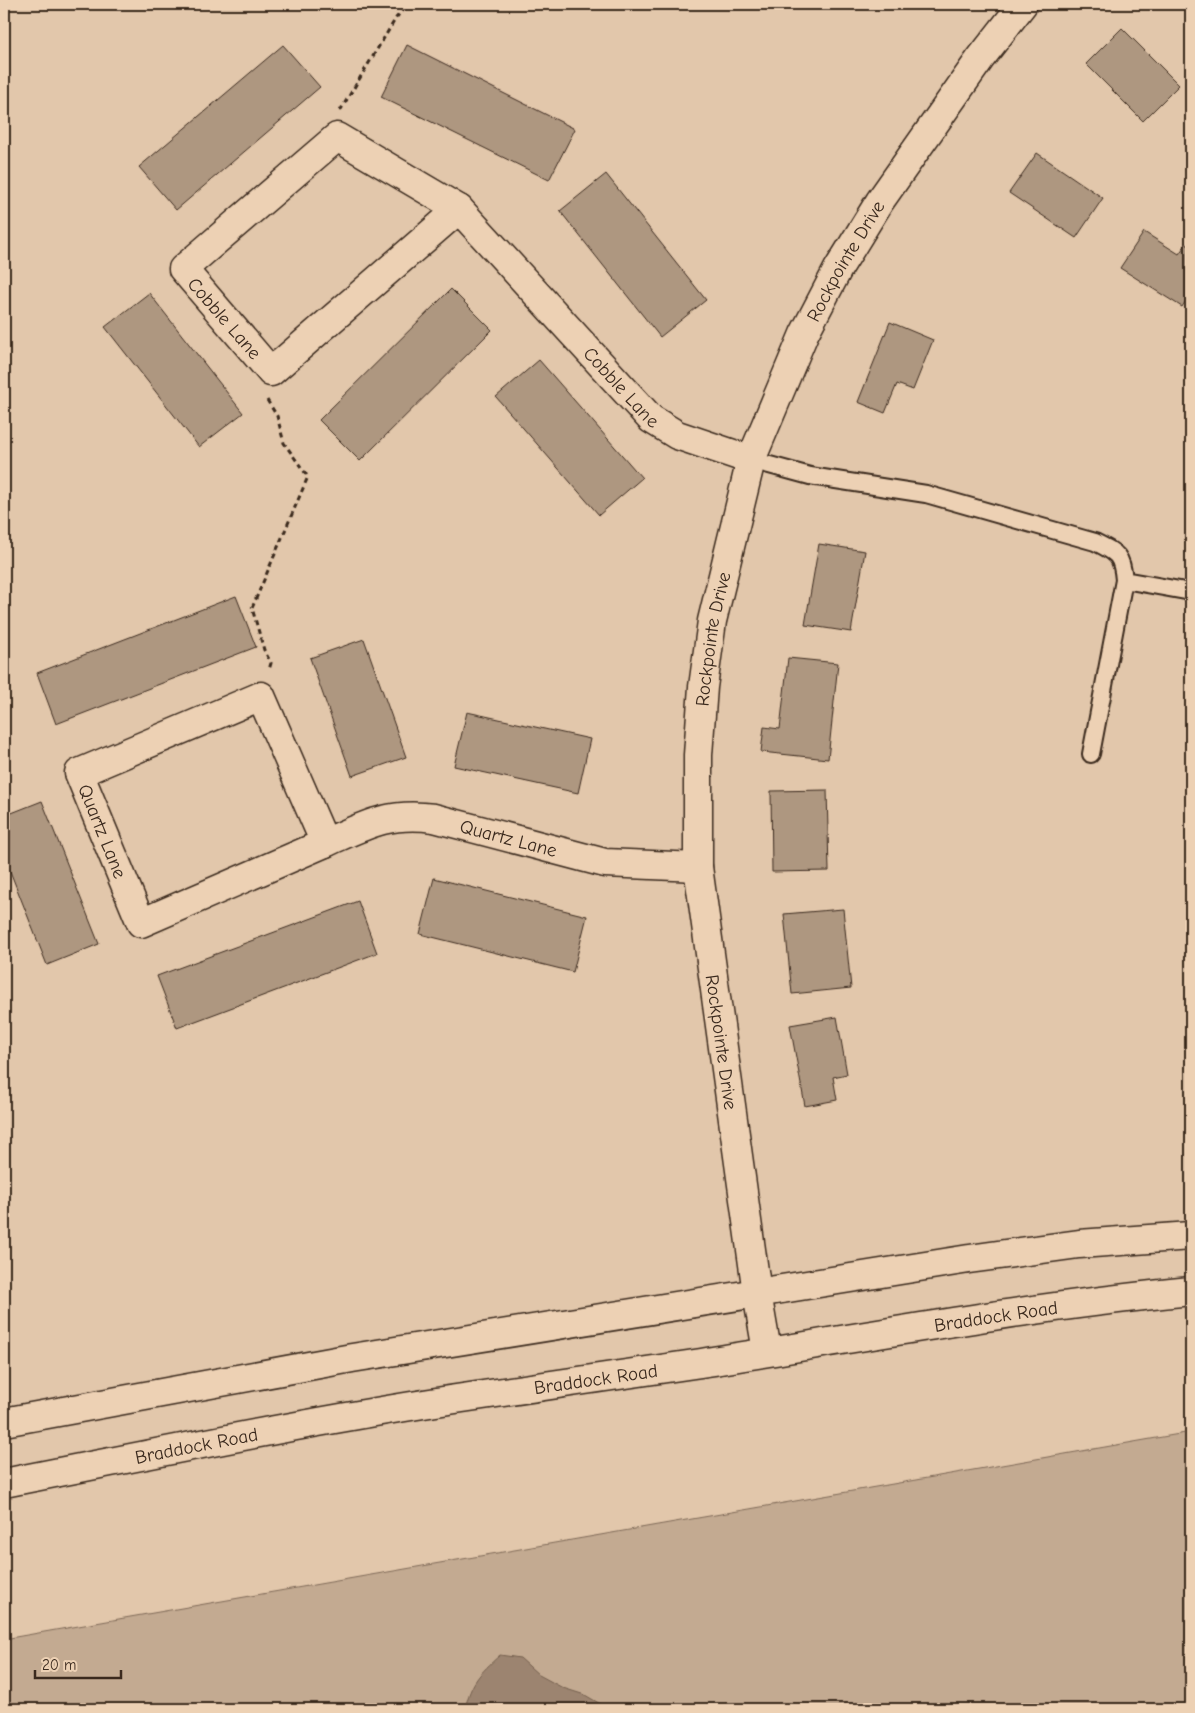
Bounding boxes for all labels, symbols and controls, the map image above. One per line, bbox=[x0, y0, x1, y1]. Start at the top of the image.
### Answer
street label: Rockpointe Drive bbox=[802, 197, 890, 326]
street label: Cobble Lane bbox=[183, 273, 266, 364]
street label: Cobble Lane bbox=[579, 343, 662, 433]
street label: Rockpointe Drive bbox=[692, 570, 736, 707]
street label: Quartz Lane bbox=[73, 781, 131, 882]
street label: Quartz Lane bbox=[457, 815, 559, 862]
street label: Rockpointe Drive bbox=[701, 973, 741, 1111]
street label: Braddock Road bbox=[933, 1297, 1059, 1337]
street label: Braddock Road bbox=[533, 1360, 659, 1399]
street label: Braddock Road bbox=[133, 1423, 260, 1469]
scale bar bbox=[35, 1648, 121, 1680]
text: 20 m bbox=[42, 1656, 76, 1674]

